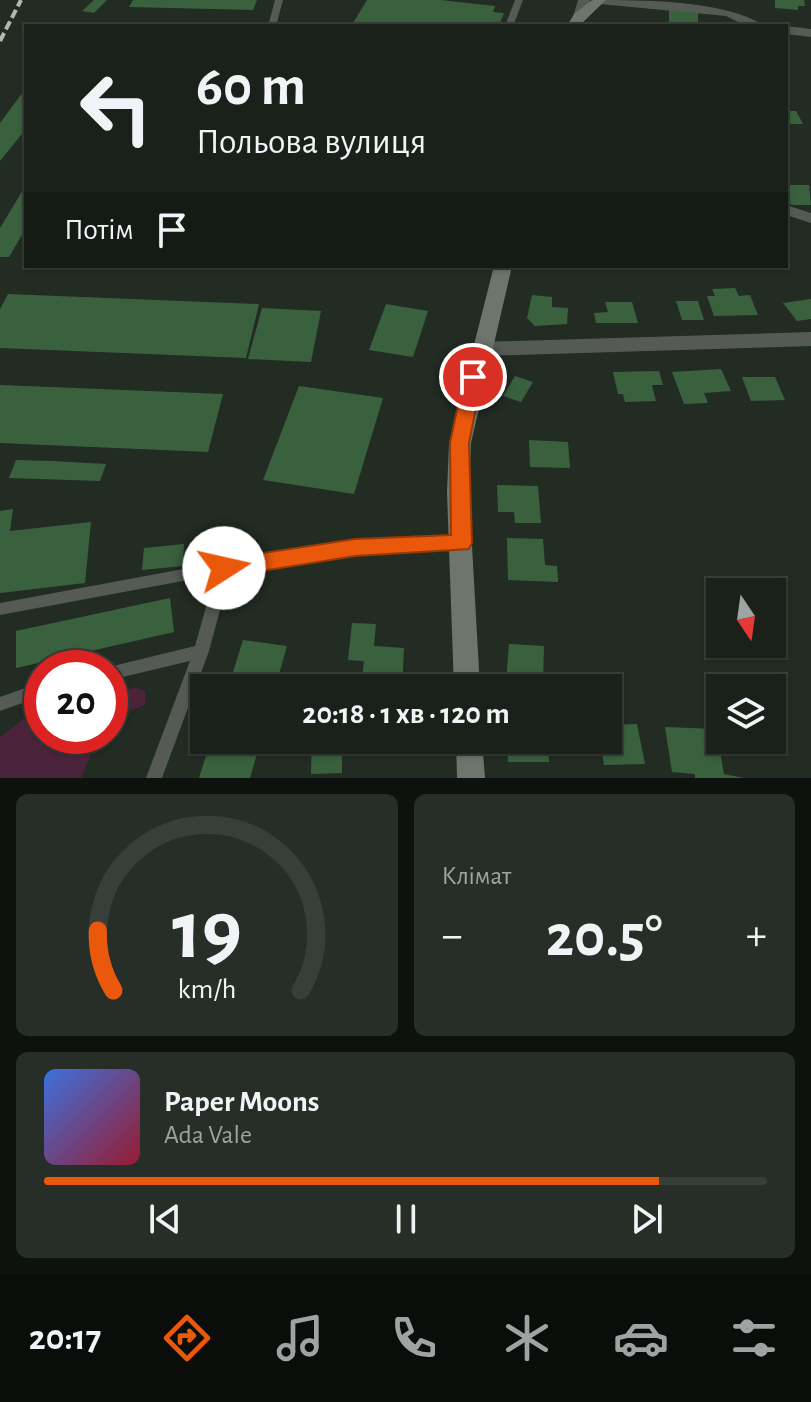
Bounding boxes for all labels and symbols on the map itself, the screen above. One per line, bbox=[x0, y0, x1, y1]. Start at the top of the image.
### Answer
pin bbox=[439, 343, 507, 411]
position arrow bbox=[182, 526, 266, 610]
north arrow bbox=[706, 578, 786, 658]
speed limit sign: 20 bbox=[24, 650, 128, 754]

